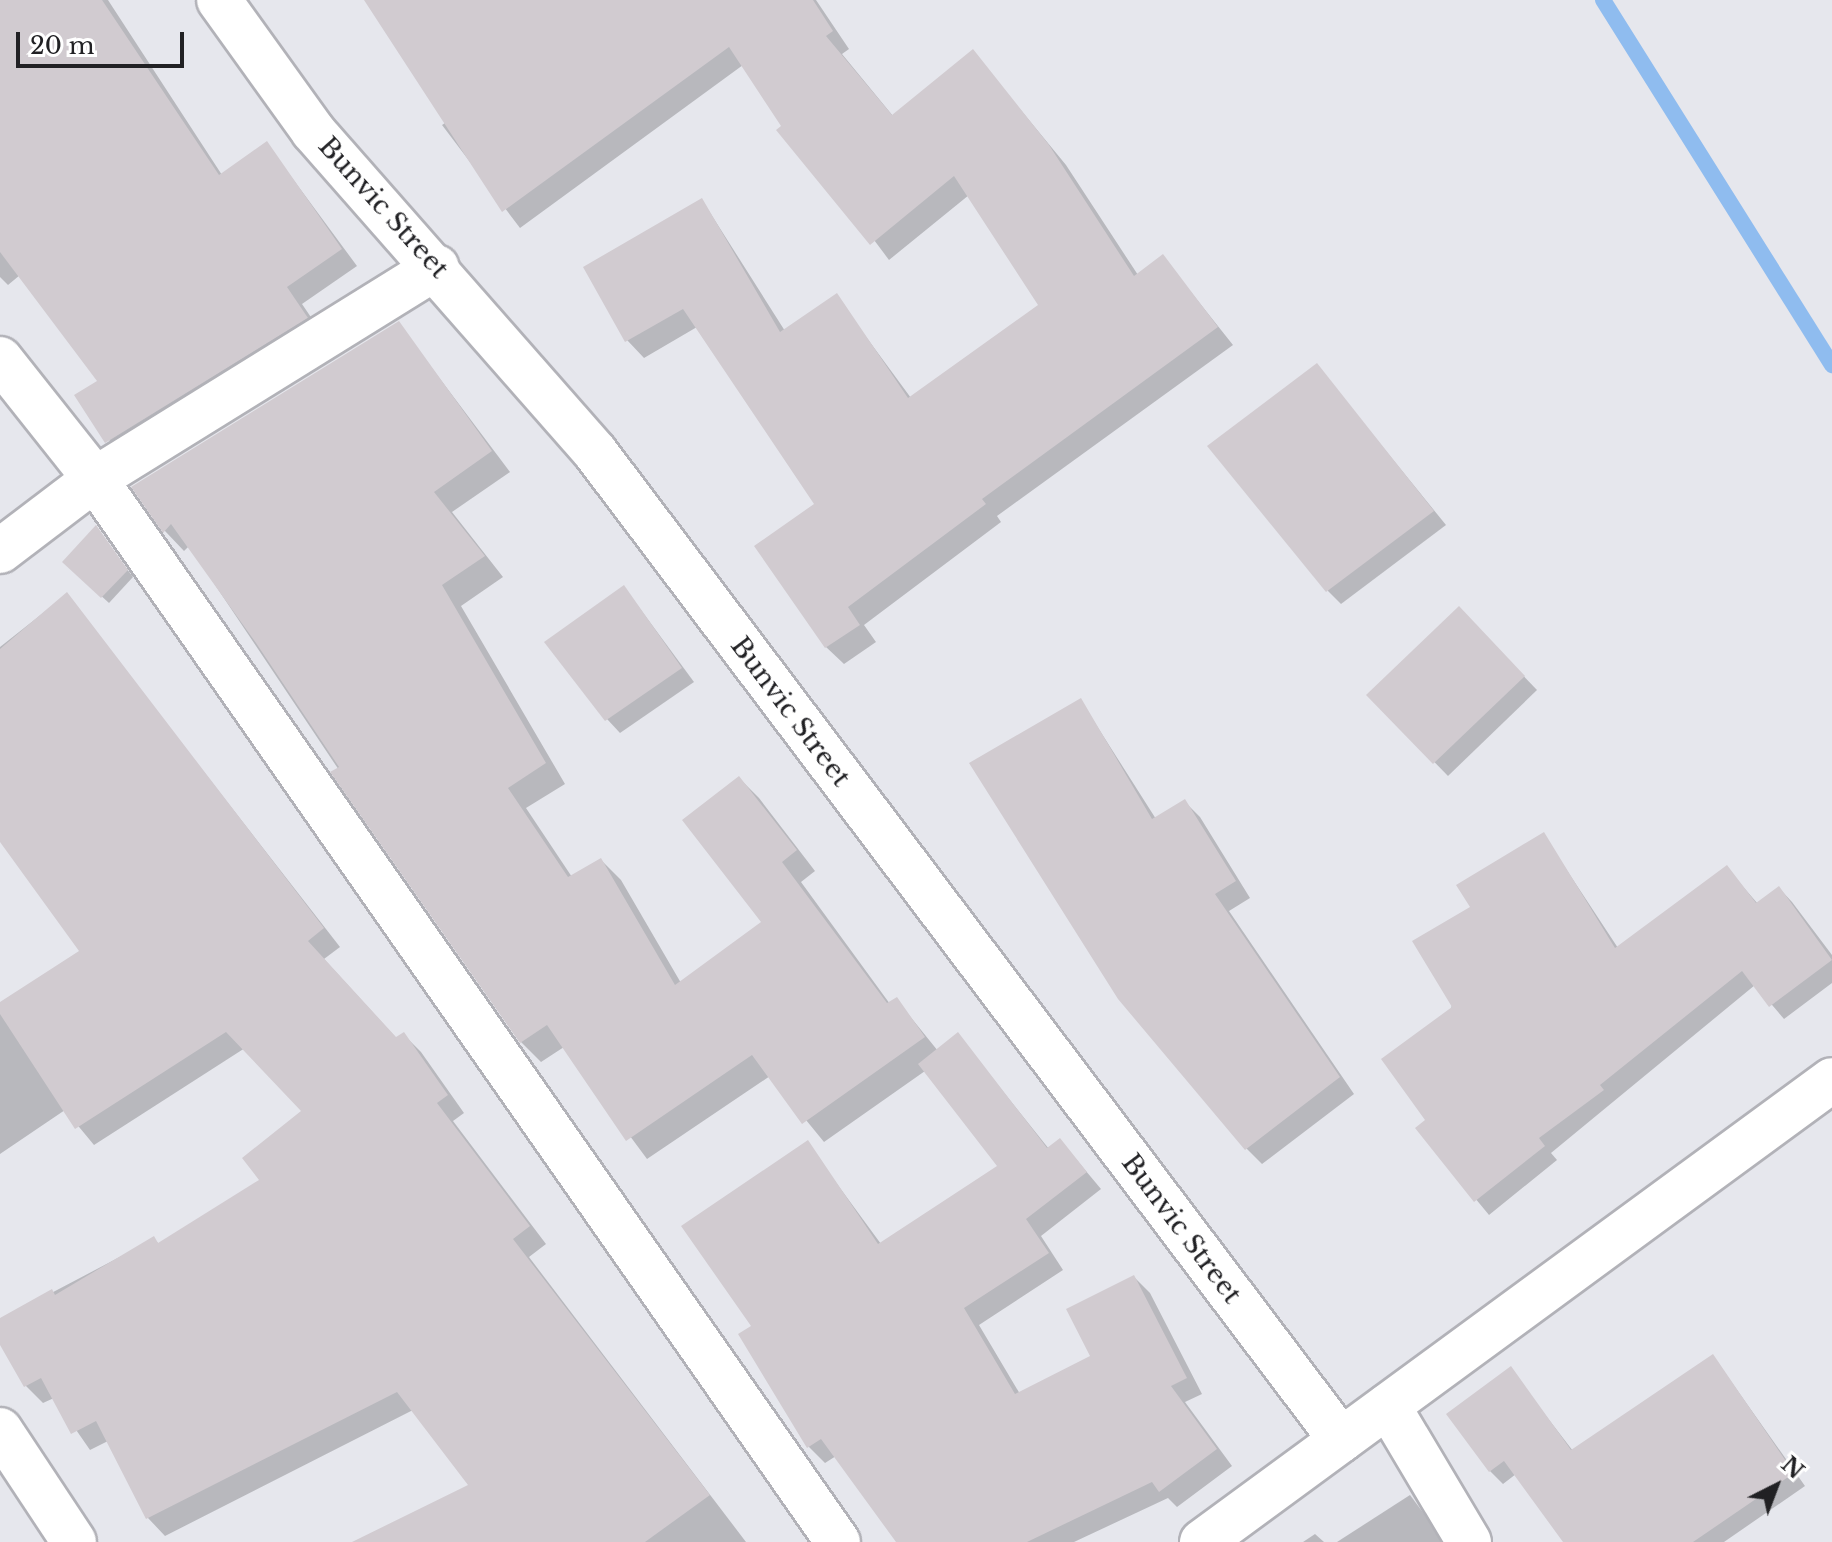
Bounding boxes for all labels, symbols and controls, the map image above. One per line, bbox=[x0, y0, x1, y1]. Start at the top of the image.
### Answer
scale bar bbox=[20, 16, 188, 66]
text: 20 m bbox=[30, 31, 95, 60]
street label: Bunvic Street bbox=[312, 131, 454, 285]
street label: Bunvic Street bbox=[724, 631, 856, 793]
street label: Bunvic Street bbox=[1115, 1148, 1247, 1310]
north arrow bbox=[1736, 1446, 1816, 1526]
text: N bbox=[1776, 1451, 1809, 1485]

